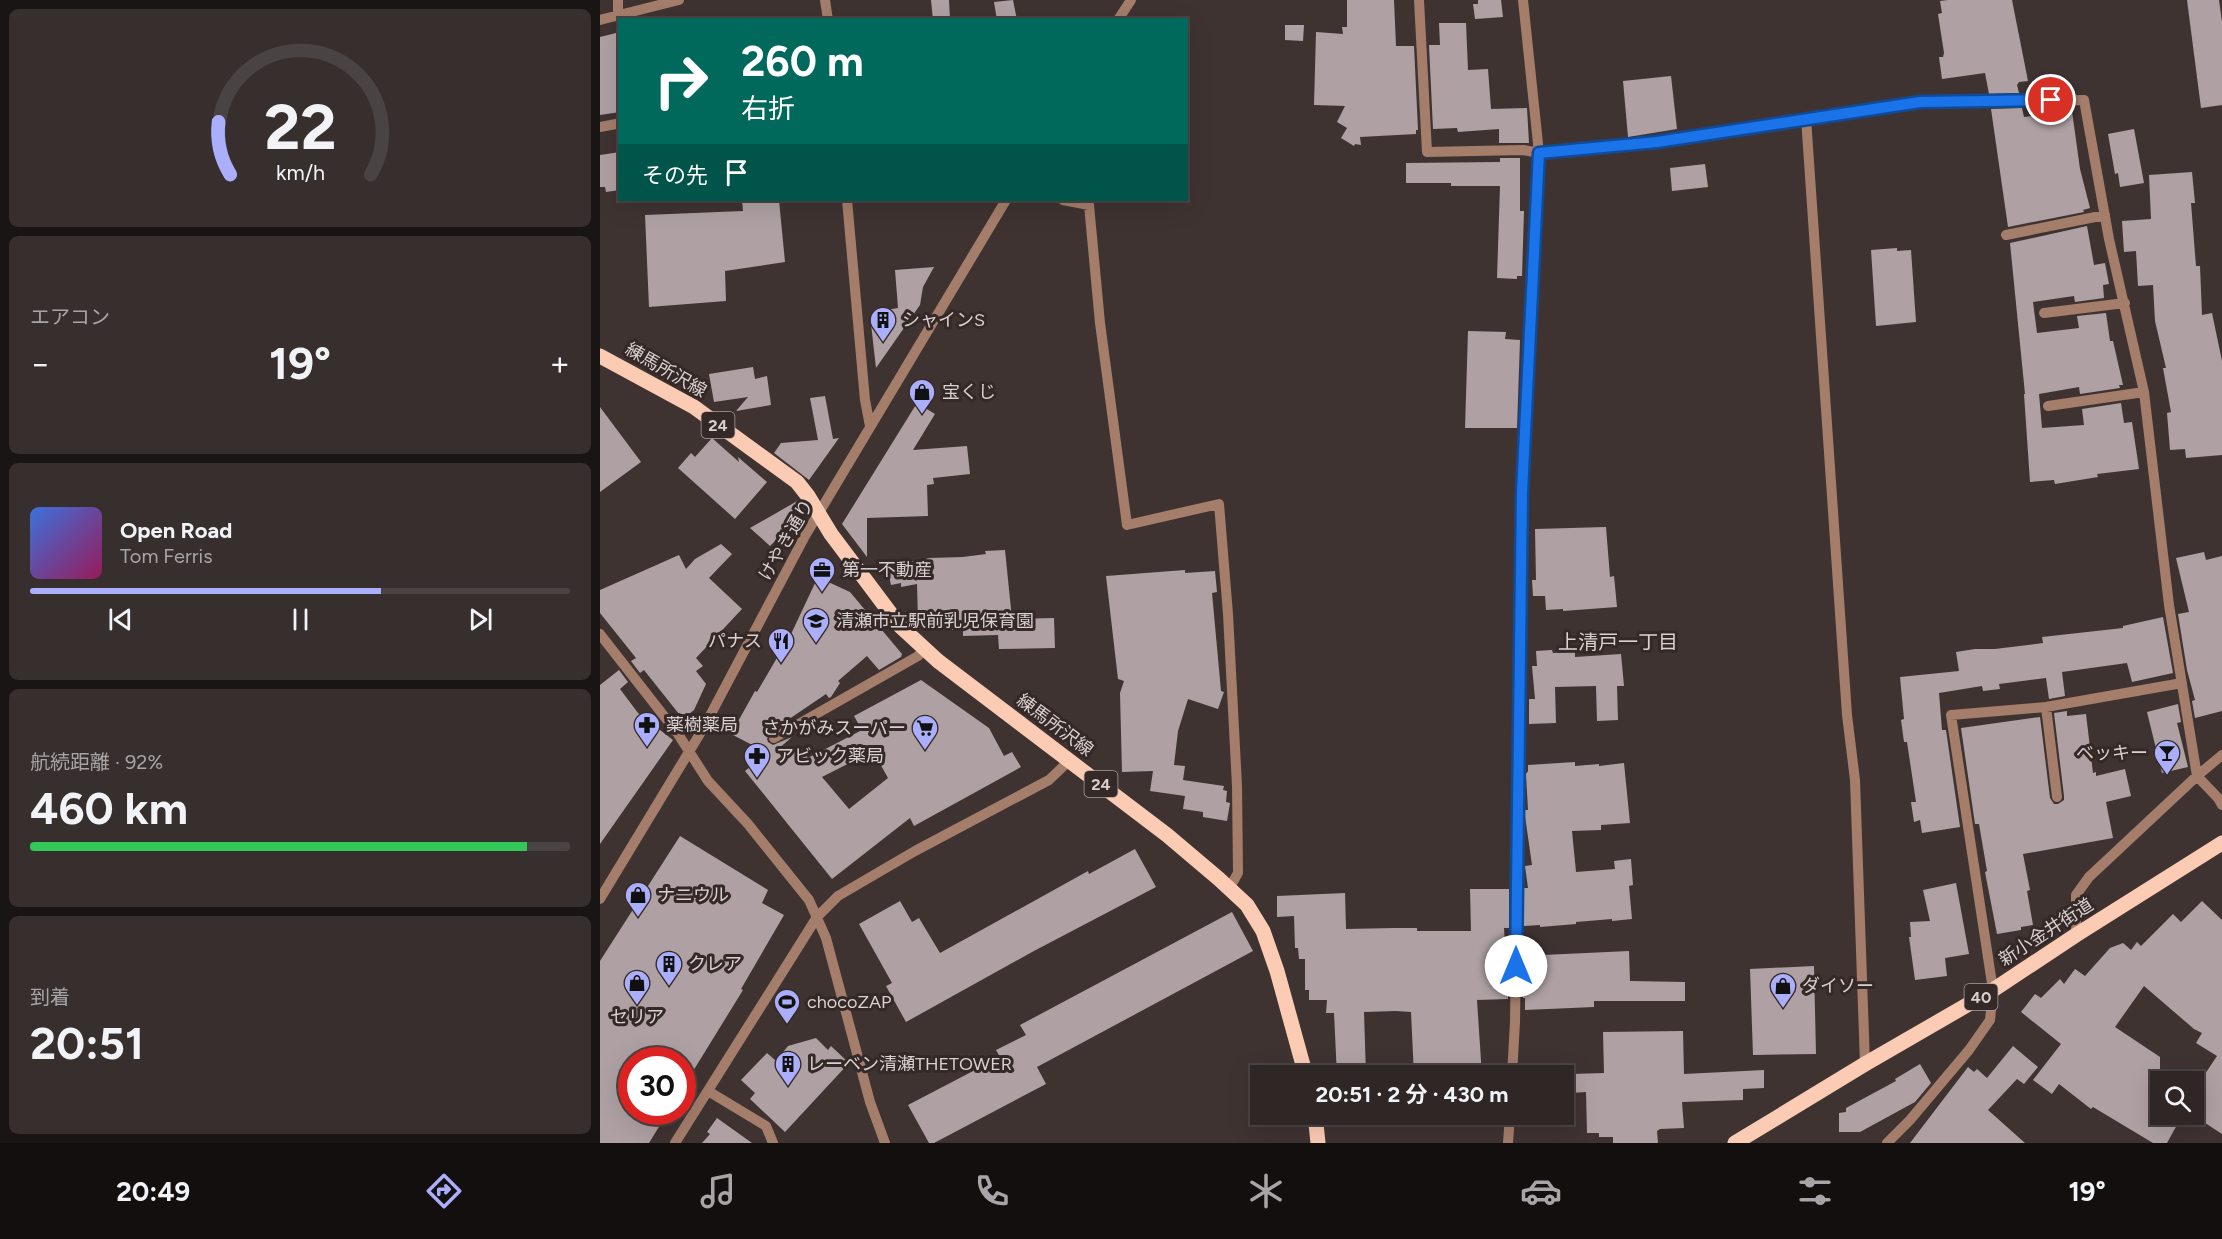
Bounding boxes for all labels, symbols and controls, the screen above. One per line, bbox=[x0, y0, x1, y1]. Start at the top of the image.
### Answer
text: 260 m bbox=[741, 36, 864, 87]
icon: right bbox=[642, 42, 720, 120]
pin bbox=[2025, 74, 2076, 125]
icon: arrive bbox=[2034, 83, 2067, 116]
text: 22 bbox=[264, 90, 336, 165]
text: 右折 bbox=[741, 92, 795, 125]
icon: arrive bbox=[720, 156, 753, 189]
text: km/h bbox=[276, 160, 324, 185]
text: その先 bbox=[642, 162, 708, 189]
text: エアコン bbox=[30, 305, 110, 329]
building icon: シャインS bbox=[868, 305, 898, 343]
place label: シャインS bbox=[902, 309, 985, 331]
text: 19° bbox=[269, 336, 331, 390]
street label: 練馬所沢線 bbox=[622, 338, 710, 402]
text: − bbox=[30, 344, 51, 383]
text: + bbox=[549, 344, 570, 383]
shop icon: 宝くじ bbox=[907, 377, 937, 415]
place label: 宝くじ bbox=[942, 381, 996, 403]
road number: 24 bbox=[702, 412, 734, 438]
street label: けやき通り bbox=[754, 496, 818, 584]
text: Open Road bbox=[120, 517, 232, 544]
text: Tom Ferris bbox=[120, 544, 213, 568]
office icon: 第一不動産 bbox=[807, 555, 837, 593]
place label: 第一不動産 bbox=[842, 559, 932, 581]
icon: previous bbox=[104, 603, 137, 636]
icon: pause bbox=[284, 603, 317, 636]
icon: next bbox=[464, 603, 497, 636]
school or university icon: 清瀬市立駅前乳児保育園 bbox=[801, 606, 831, 644]
place label: 清瀬市立駅前乳児保育園 bbox=[836, 610, 1034, 632]
restaurant icon: パナス bbox=[766, 626, 796, 664]
place label: パナス bbox=[708, 630, 762, 652]
district label: 上清戸一丁目 bbox=[1558, 630, 1678, 654]
street label: 練馬所沢線 bbox=[1012, 689, 1098, 761]
pharmacy icon: 薬樹薬局 bbox=[632, 710, 662, 748]
supermarket icon: さかがみスーパー bbox=[910, 713, 940, 751]
place label: 薬樹薬局 bbox=[666, 714, 738, 736]
place label: さかがみスーパー bbox=[762, 717, 906, 739]
bar icon: ベッキー bbox=[2152, 738, 2182, 776]
pharmacy icon: アビック薬局 bbox=[742, 741, 772, 779]
place label: ベッキー bbox=[2076, 742, 2148, 764]
place label: アビック薬局 bbox=[776, 745, 884, 767]
text: 航続距離 · 92% bbox=[30, 750, 163, 774]
road number: 24 bbox=[1084, 771, 1118, 797]
text: 460 km bbox=[30, 781, 188, 835]
shop icon: ナニウル bbox=[623, 880, 653, 918]
place label: ナニウル bbox=[657, 884, 729, 906]
street label: 新小金井街道 bbox=[1995, 893, 2097, 971]
position arrow bbox=[1484, 934, 1548, 998]
building icon: クレア bbox=[654, 949, 684, 987]
place label: クレア bbox=[688, 953, 742, 975]
shop icon: セリア bbox=[622, 968, 652, 1006]
shop icon: ダイソー bbox=[1768, 971, 1798, 1009]
place label: ダイソー bbox=[1802, 975, 1874, 997]
road number: 40 bbox=[1964, 984, 1998, 1010]
text: 到着 bbox=[30, 985, 70, 1009]
sports icon: chocoZAP bbox=[772, 987, 802, 1025]
place label: chocoZAP bbox=[807, 991, 892, 1013]
place label: セリア bbox=[610, 1006, 664, 1028]
text: 20:51 bbox=[30, 1016, 144, 1070]
speed limit sign: 30 bbox=[618, 1047, 696, 1125]
building icon: レーベン清瀬THETOWER bbox=[773, 1049, 803, 1087]
place label: レーベン清瀬THETOWER bbox=[807, 1053, 1012, 1075]
map controls bbox=[2150, 1071, 2204, 1125]
button: search bbox=[2150, 1071, 2204, 1125]
text: 20:51 · 2 分 · 430 m bbox=[1316, 1081, 1508, 1108]
icon: directions bbox=[423, 1170, 465, 1212]
icon: music bbox=[697, 1170, 739, 1212]
icon: phone bbox=[971, 1170, 1013, 1212]
icon: climate bbox=[1245, 1170, 1287, 1212]
icon: car bbox=[1520, 1170, 1562, 1212]
icon: filters bbox=[1794, 1170, 1836, 1212]
text: 20:49 bbox=[116, 1175, 190, 1208]
text: 19° bbox=[2068, 1175, 2106, 1208]

